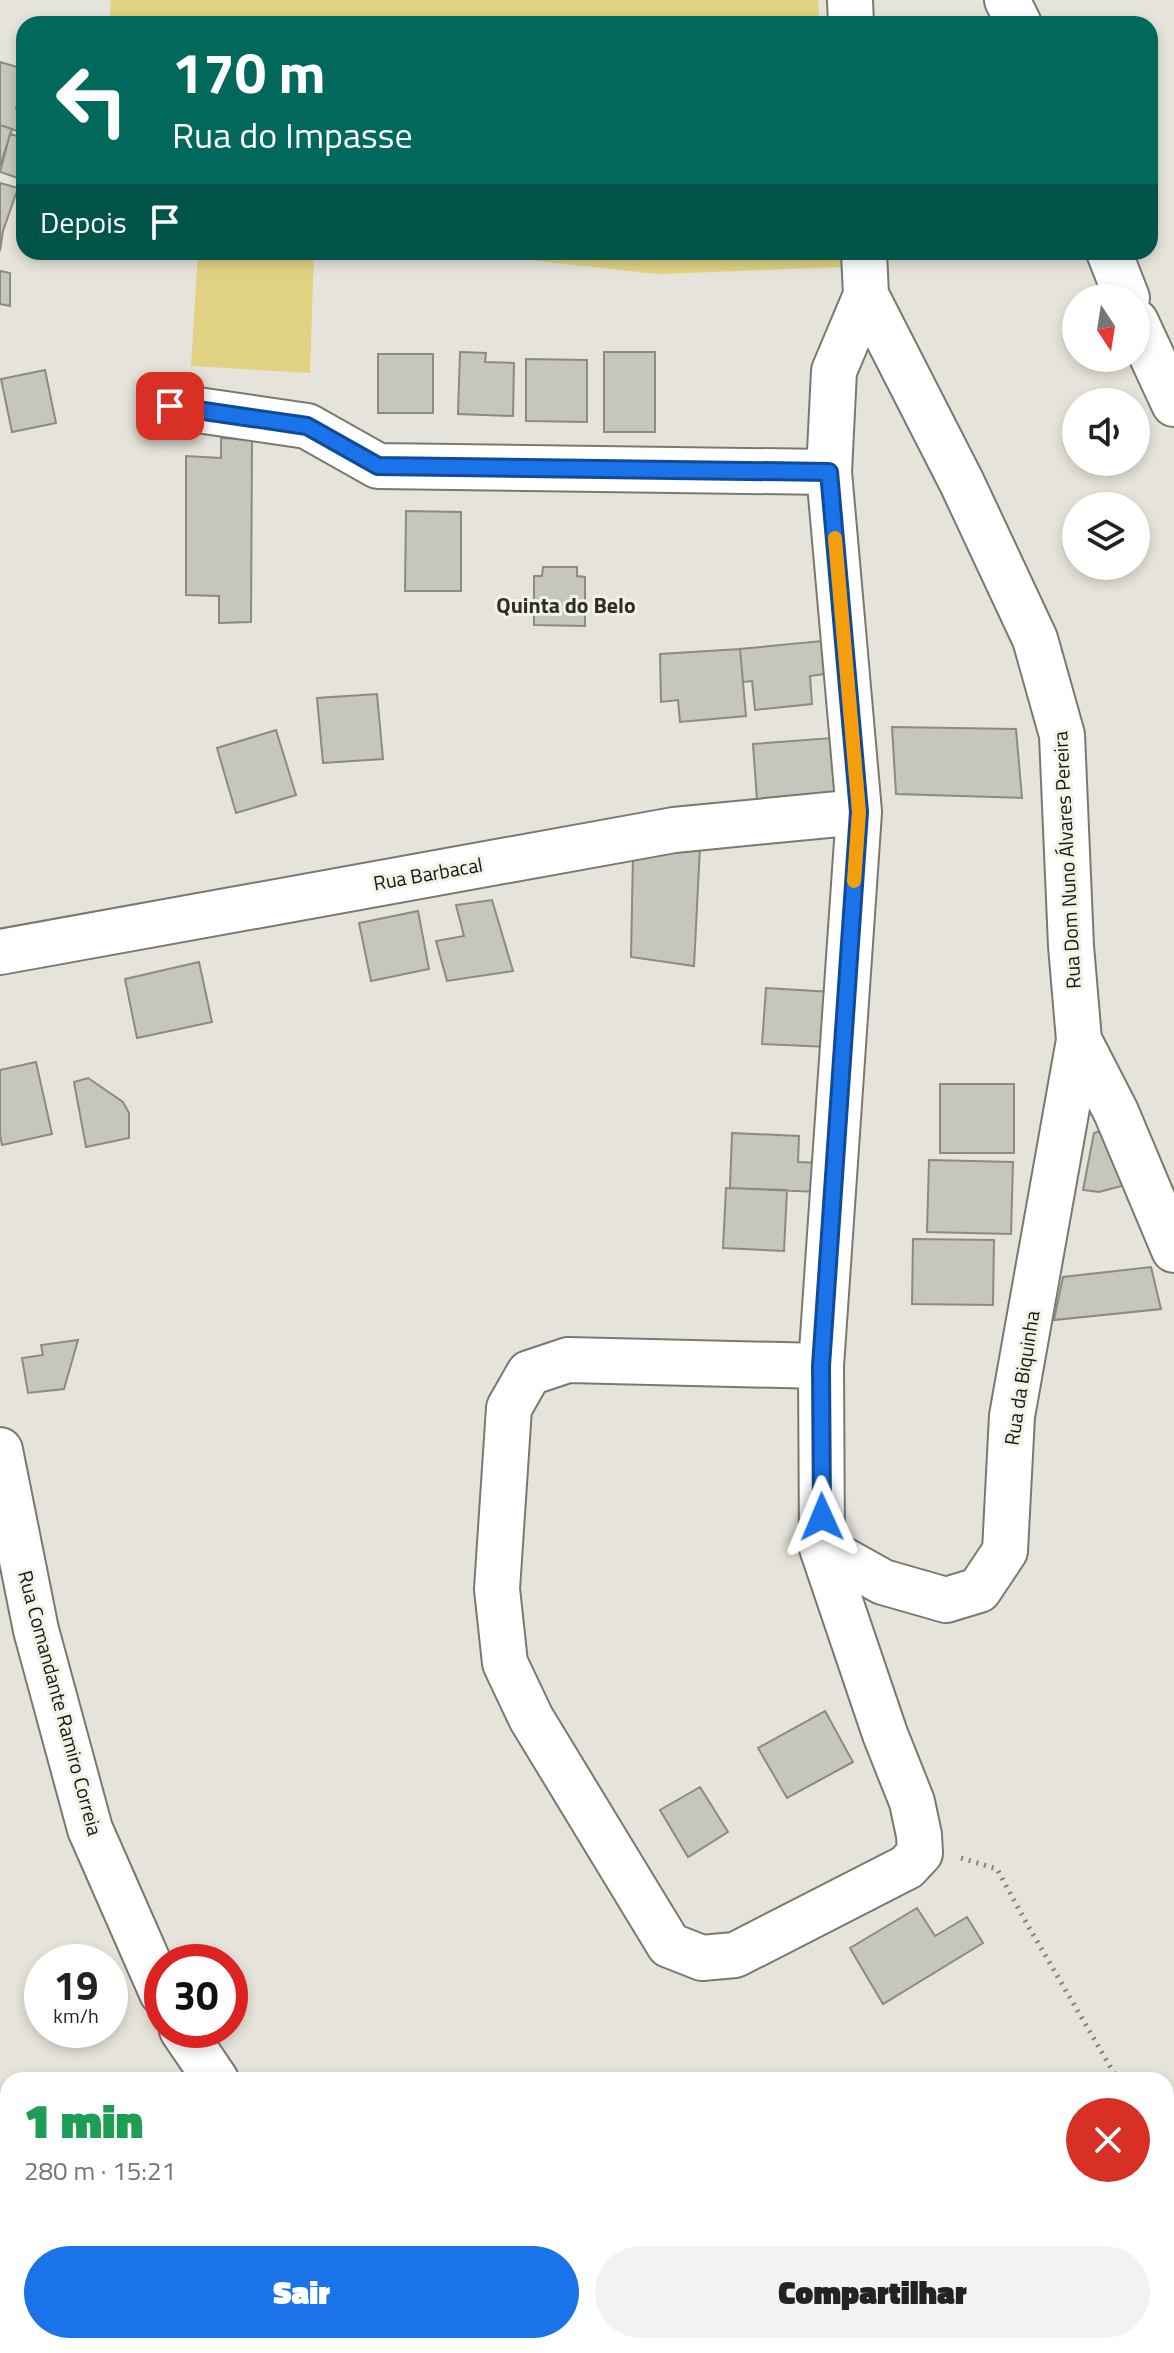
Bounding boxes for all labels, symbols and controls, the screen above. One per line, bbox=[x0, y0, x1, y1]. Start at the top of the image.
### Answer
text: 170 m bbox=[172, 30, 325, 115]
icon: left bbox=[40, 48, 144, 152]
text: Rua do Impasse bbox=[172, 107, 413, 162]
text: Depois bbox=[40, 199, 127, 245]
icon: arrive bbox=[143, 200, 187, 244]
north arrow bbox=[1062, 284, 1150, 372]
map controls bbox=[1062, 284, 1150, 580]
pin bbox=[136, 372, 204, 440]
icon: arrive bbox=[148, 384, 192, 428]
button: sound bbox=[1062, 388, 1150, 476]
button: layers bbox=[1062, 492, 1150, 580]
district label: Quinta do Belo bbox=[496, 588, 636, 622]
street label: Rua Dom Nuno Álvares Pereira bbox=[1044, 730, 1089, 990]
street label: Rua Barbacal bbox=[371, 849, 485, 898]
street label: Rua da Biquinha bbox=[996, 1308, 1047, 1448]
position arrow bbox=[780, 1475, 864, 1559]
street label: Rua Comandante Ramiro Correia bbox=[10, 1567, 111, 1839]
speed limit sign: 30 bbox=[144, 1944, 248, 2048]
text: 19 bbox=[54, 1955, 98, 2016]
text: km/h bbox=[53, 2000, 99, 2031]
text: 1 min bbox=[24, 2084, 143, 2157]
button: close bbox=[1066, 2098, 1150, 2182]
text: 280 m · 15:21 bbox=[24, 2151, 176, 2190]
button: Sair bbox=[24, 2246, 579, 2338]
button: Compartilhar bbox=[595, 2246, 1150, 2338]

